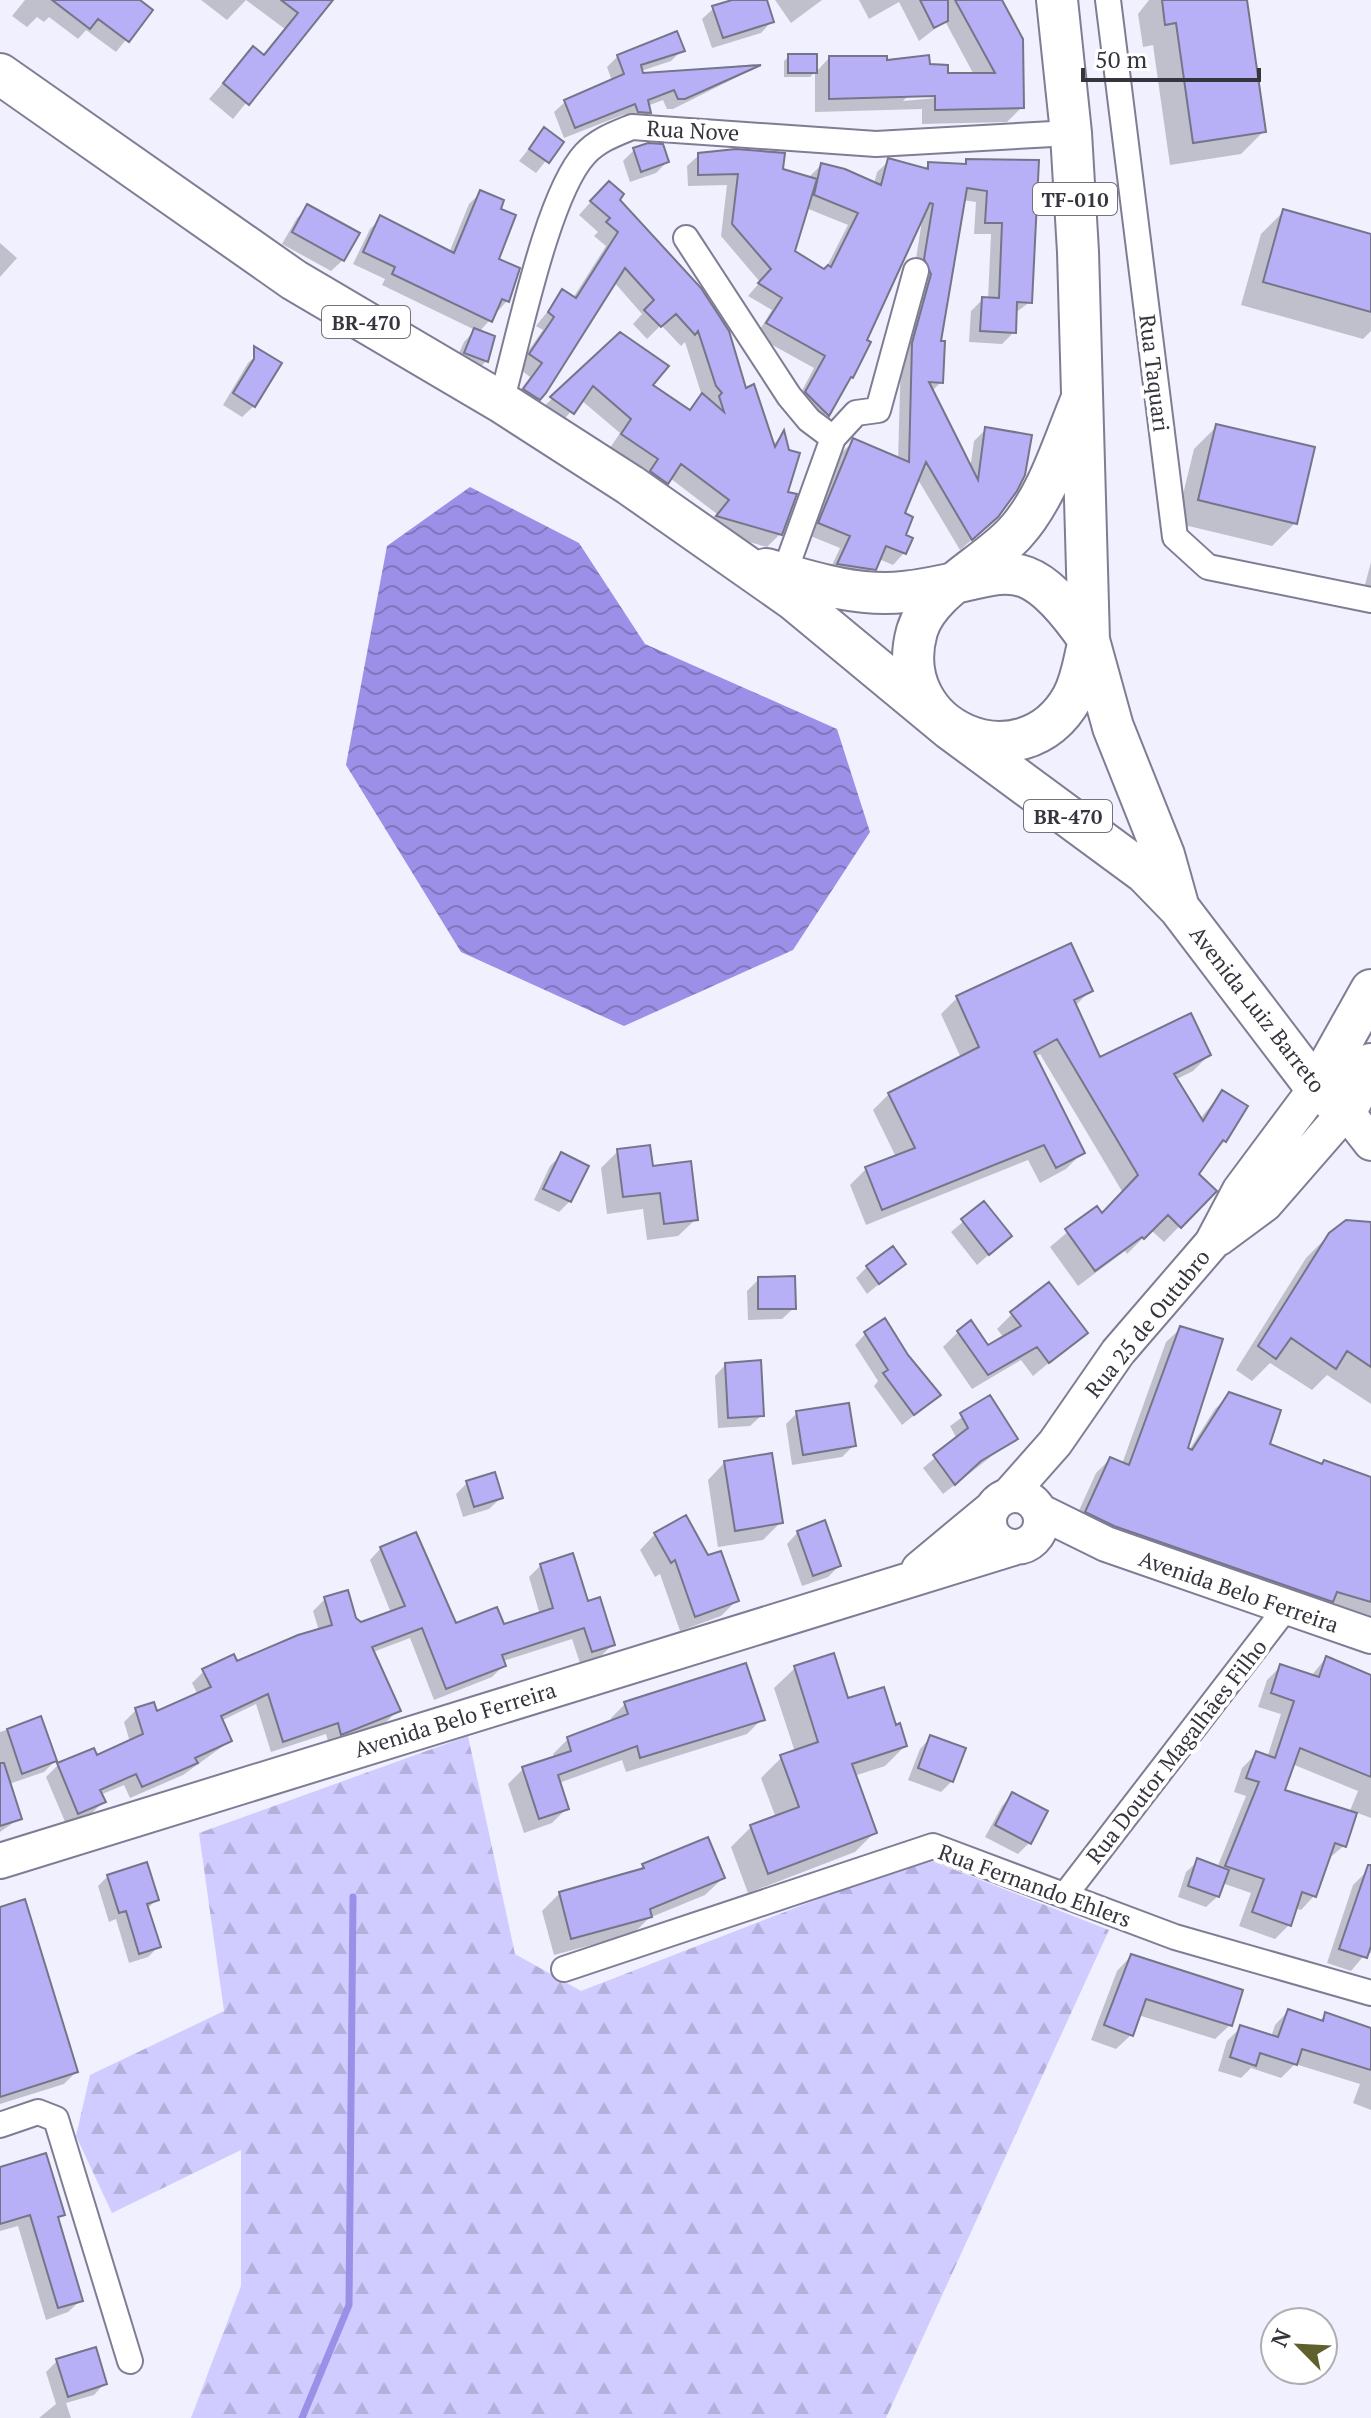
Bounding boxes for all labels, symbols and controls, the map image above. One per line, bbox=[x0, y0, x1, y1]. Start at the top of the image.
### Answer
scale bar bbox=[1083, 32, 1259, 82]
text: 50 m bbox=[1095, 43, 1147, 75]
street label: Rua Nove bbox=[646, 113, 740, 147]
road number: TF-010 bbox=[1033, 183, 1117, 215]
road number: BR-470 bbox=[322, 306, 410, 338]
street label: Rua Taquari bbox=[1133, 313, 1177, 433]
road number: BR-470 bbox=[1024, 800, 1112, 832]
street label: Avenida Luiz Barreto bbox=[1184, 920, 1332, 1098]
street label: Rua 25 de Outubro bbox=[1078, 1243, 1216, 1403]
street label: Avenida Belo Ferreira bbox=[1135, 1543, 1343, 1639]
street label: Rua Doutor Magalhães Filho bbox=[1079, 1633, 1273, 1869]
street label: Avenida Belo Ferreira bbox=[351, 1675, 559, 1763]
street label: Rua Fernando Ehlers bbox=[935, 1837, 1135, 1933]
north arrow bbox=[1259, 2306, 1339, 2386]
text: N bbox=[1264, 2324, 1297, 2351]

